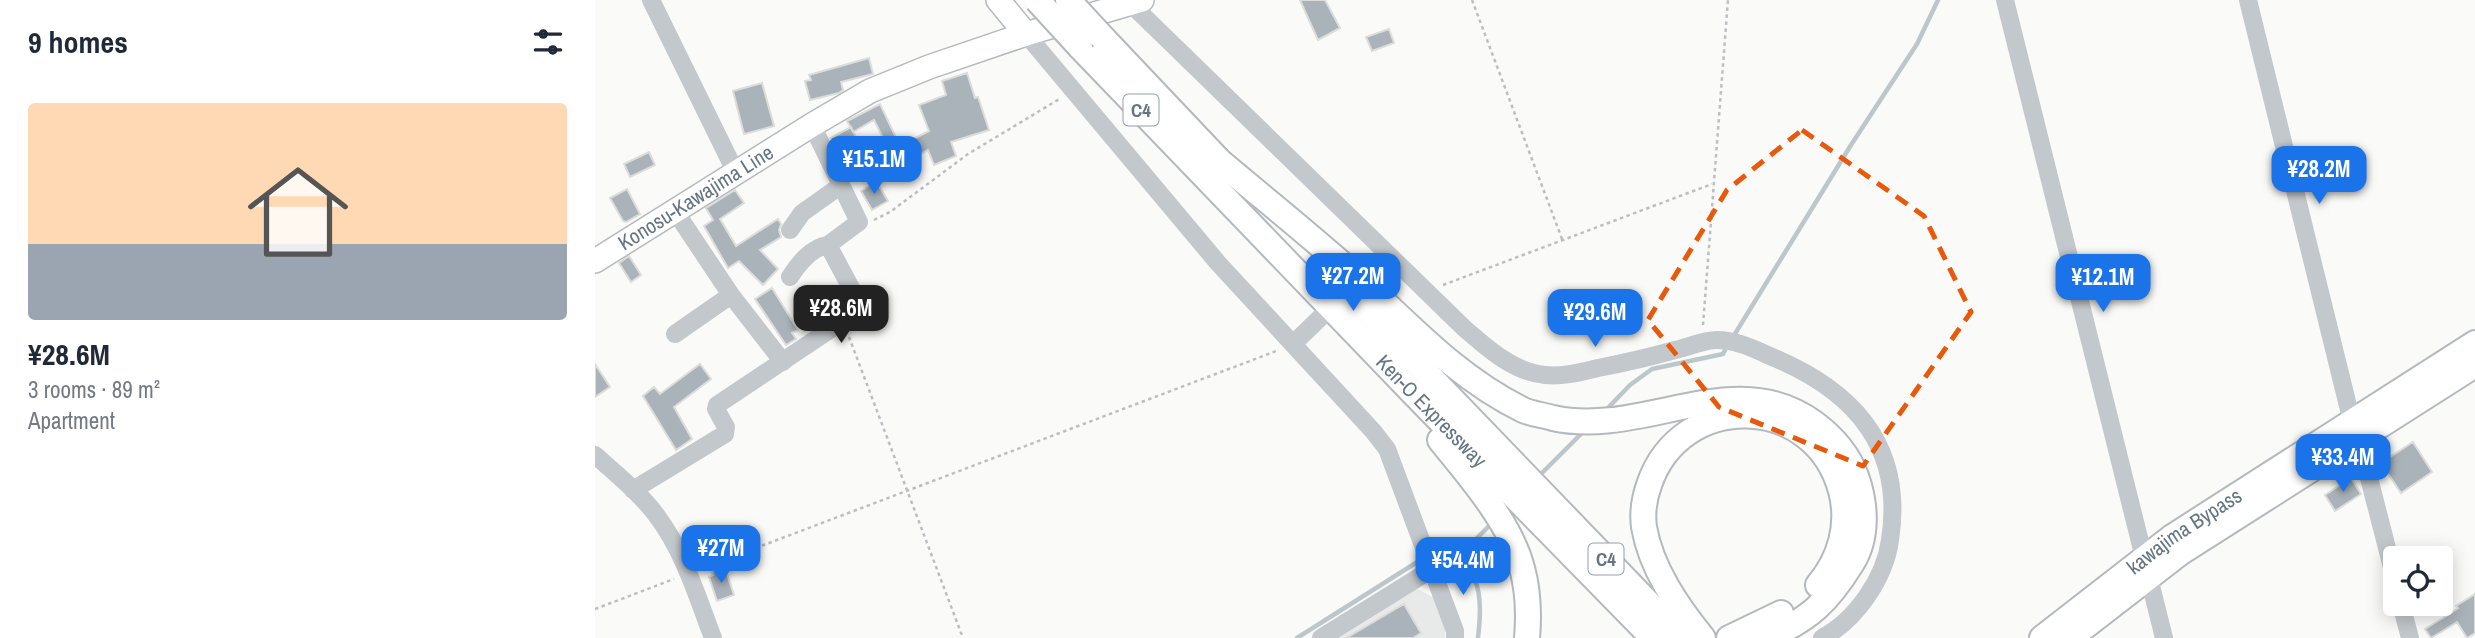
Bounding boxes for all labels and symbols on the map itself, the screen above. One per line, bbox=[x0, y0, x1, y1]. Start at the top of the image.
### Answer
road number: C4 bbox=[1123, 94, 1159, 125]
pin: ¥15.1M bbox=[817, 136, 931, 196]
street label: Konosu-Kawajima Line bbox=[612, 138, 779, 257]
pin: ¥28.2M bbox=[2262, 146, 2376, 206]
pin: ¥27.2M bbox=[1296, 254, 1410, 313]
pin: ¥12.1M bbox=[2046, 254, 2160, 314]
pin: ¥28.6M bbox=[784, 286, 898, 345]
pin: ¥29.6M bbox=[1538, 290, 1652, 349]
street label: Ken-O Expressway bbox=[1370, 348, 1494, 474]
pin: ¥33.4M bbox=[2286, 434, 2400, 494]
street label: kawajima Bypass bbox=[2120, 481, 2247, 581]
pin: ¥27M bbox=[680, 526, 762, 585]
pin: ¥54.4M bbox=[1406, 538, 1520, 597]
road number: C4 bbox=[1588, 544, 1623, 574]

